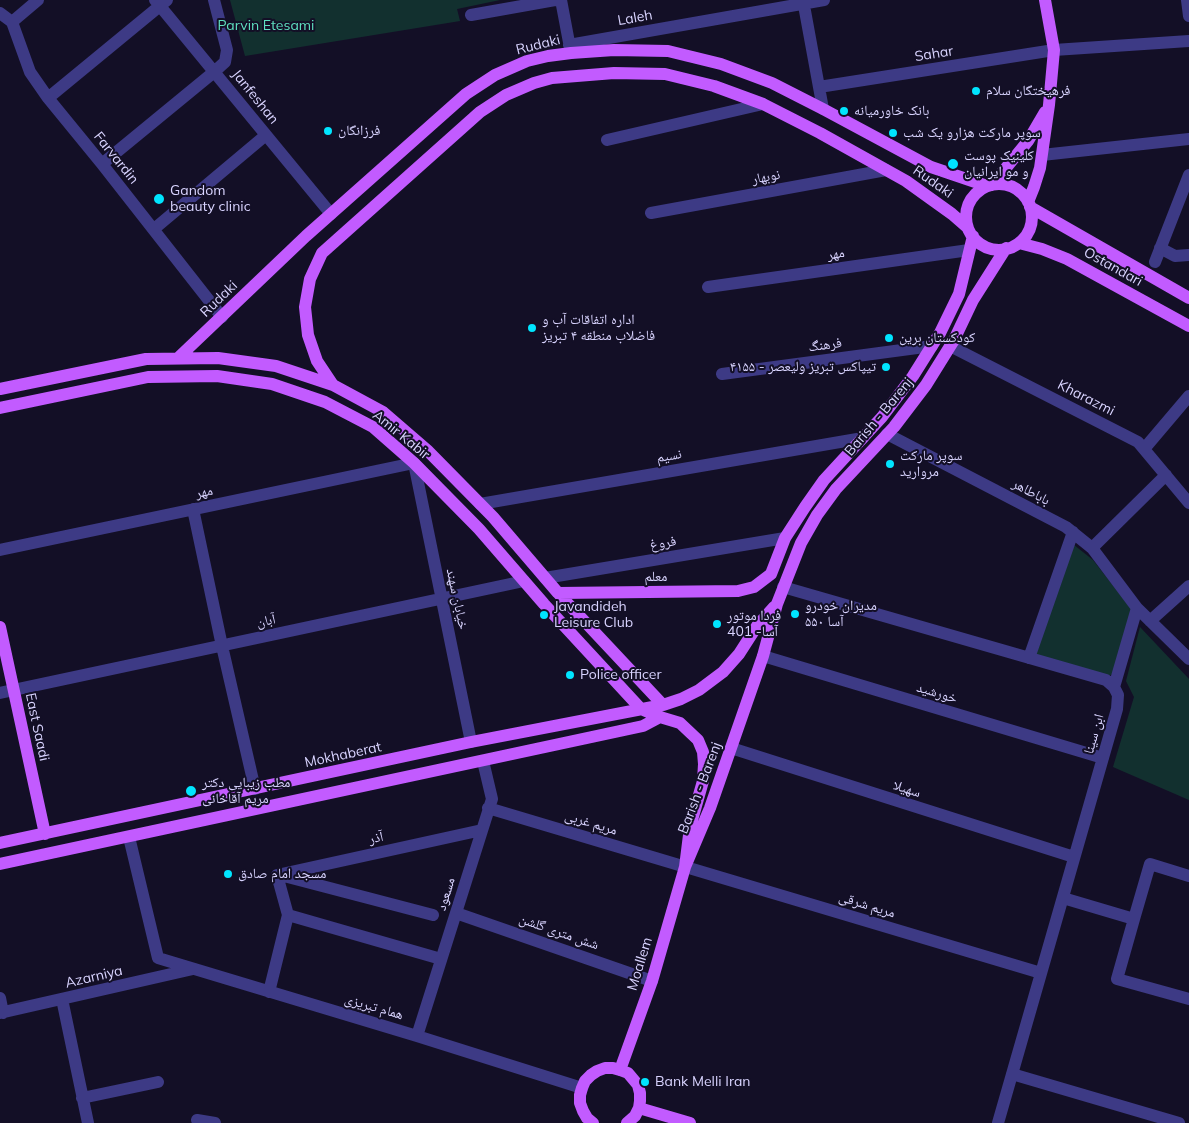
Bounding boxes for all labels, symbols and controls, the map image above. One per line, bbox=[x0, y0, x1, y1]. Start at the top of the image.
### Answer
street label: Laleh bbox=[616, 7, 654, 29]
park label: Parvin Etesami bbox=[218, 18, 314, 34]
street label: Rudaki bbox=[514, 31, 562, 59]
street label: Sahar bbox=[914, 43, 954, 65]
street label: Janfeshan bbox=[228, 66, 282, 128]
place label: فرهیختگان سلام bbox=[986, 83, 1070, 99]
marker: فرهیختگان سلام bbox=[970, 85, 982, 97]
place label: بانک خاورمیانه bbox=[854, 103, 929, 119]
marker: بانک خاورمیانه bbox=[838, 105, 850, 117]
place label: فرزانگان bbox=[338, 123, 380, 139]
marker: فرزانگان bbox=[322, 125, 334, 137]
place label: سوپر مارکت هزارو یک شب bbox=[903, 125, 1041, 141]
marker: سوپر مارکت هزارو یک شب bbox=[887, 127, 899, 139]
street label: Farvardin bbox=[90, 129, 142, 187]
place label: کلینیک پوست و مو ایرانیان bbox=[964, 148, 1034, 180]
marker: کلینیک پوست و مو ایرانیان bbox=[946, 157, 960, 171]
street label: Rudaki bbox=[910, 162, 956, 202]
street label: نوبهار bbox=[750, 166, 782, 188]
place label: Gandom beauty clinic bbox=[170, 183, 251, 216]
marker: Gandom beauty clinic bbox=[152, 192, 166, 206]
street label: مهر bbox=[826, 244, 846, 264]
street label: Ostandari bbox=[1081, 244, 1145, 290]
street label: Rudaki bbox=[197, 277, 241, 321]
place label: اداره اتفاقات آب و فاضلاب منطقه ۴ تبریز bbox=[542, 312, 655, 344]
marker: اداره اتفاقات آب و فاضلاب منطقه ۴ تبریز bbox=[526, 322, 538, 334]
place label: کودکستان برین bbox=[899, 330, 975, 346]
marker: کودکستان برین bbox=[883, 332, 895, 344]
street label: فرهنگ bbox=[807, 334, 843, 356]
place label: تیپاکس تبریز ولیعصر - ۴۱۵۵ bbox=[730, 359, 876, 375]
marker: تیپاکس تبریز ولیعصر - ۴۱۵۵ bbox=[880, 361, 892, 373]
street label: Barish - Barenj bbox=[841, 375, 917, 459]
street label: Kharazmi bbox=[1055, 376, 1117, 420]
street label: Amir Kabir bbox=[369, 407, 433, 463]
street label: نسیم bbox=[655, 446, 683, 466]
place label: سوپر مارکت مروارید bbox=[900, 448, 962, 481]
marker: سوپر مارکت مروارید bbox=[884, 458, 896, 470]
street label: باباطاهر bbox=[1009, 475, 1053, 509]
street label: مهر bbox=[194, 482, 214, 502]
street label: فروغ bbox=[649, 533, 677, 553]
street label: خیابان سهند bbox=[442, 567, 472, 631]
street label: معلم bbox=[644, 569, 668, 585]
place label: مدیران خودرو ۵۵۰ آسا bbox=[805, 598, 877, 630]
place label: Javandideh Leisure Club bbox=[554, 599, 633, 632]
place label: فردا موتور 401 -آسا bbox=[727, 608, 781, 640]
marker: مدیران خودرو ۵۵۰ آسا bbox=[789, 608, 801, 620]
marker: Javandideh Leisure Club bbox=[538, 609, 550, 621]
street label: آبان bbox=[255, 611, 277, 631]
marker: فردا موتور 401 -آسا bbox=[711, 618, 723, 630]
place label: Police officer bbox=[580, 667, 661, 683]
marker: Police officer bbox=[564, 669, 576, 681]
street label: خورشید bbox=[915, 679, 959, 707]
street label: East Saadi bbox=[22, 691, 52, 763]
street label: ابن سینا bbox=[1080, 712, 1108, 756]
street label: Mokhaberat bbox=[303, 739, 383, 771]
street label: Barish - Barenj bbox=[675, 740, 725, 836]
place label: مطب زیبایی دکتر مریم آقاخانی bbox=[202, 775, 290, 808]
street label: سهیلا bbox=[891, 777, 923, 801]
marker: مطب زیبایی دکتر مریم آقاخانی bbox=[184, 784, 198, 798]
street label: مریم غربی bbox=[563, 807, 619, 839]
street label: آذر bbox=[367, 828, 385, 848]
place label: مسجد امام صادق bbox=[238, 866, 326, 882]
marker: مسجد امام صادق bbox=[222, 868, 234, 880]
street label: مسعود bbox=[433, 875, 459, 913]
street label: مریم شرقی bbox=[837, 888, 897, 922]
street label: شش متری گلشن bbox=[517, 911, 601, 953]
street label: Moallem bbox=[624, 935, 656, 993]
street label: Azarniya bbox=[64, 962, 124, 992]
street label: همام تبریزی bbox=[343, 991, 405, 1023]
place label: Bank Melli Iran bbox=[655, 1074, 751, 1090]
marker: Bank Melli Iran bbox=[639, 1076, 651, 1088]

